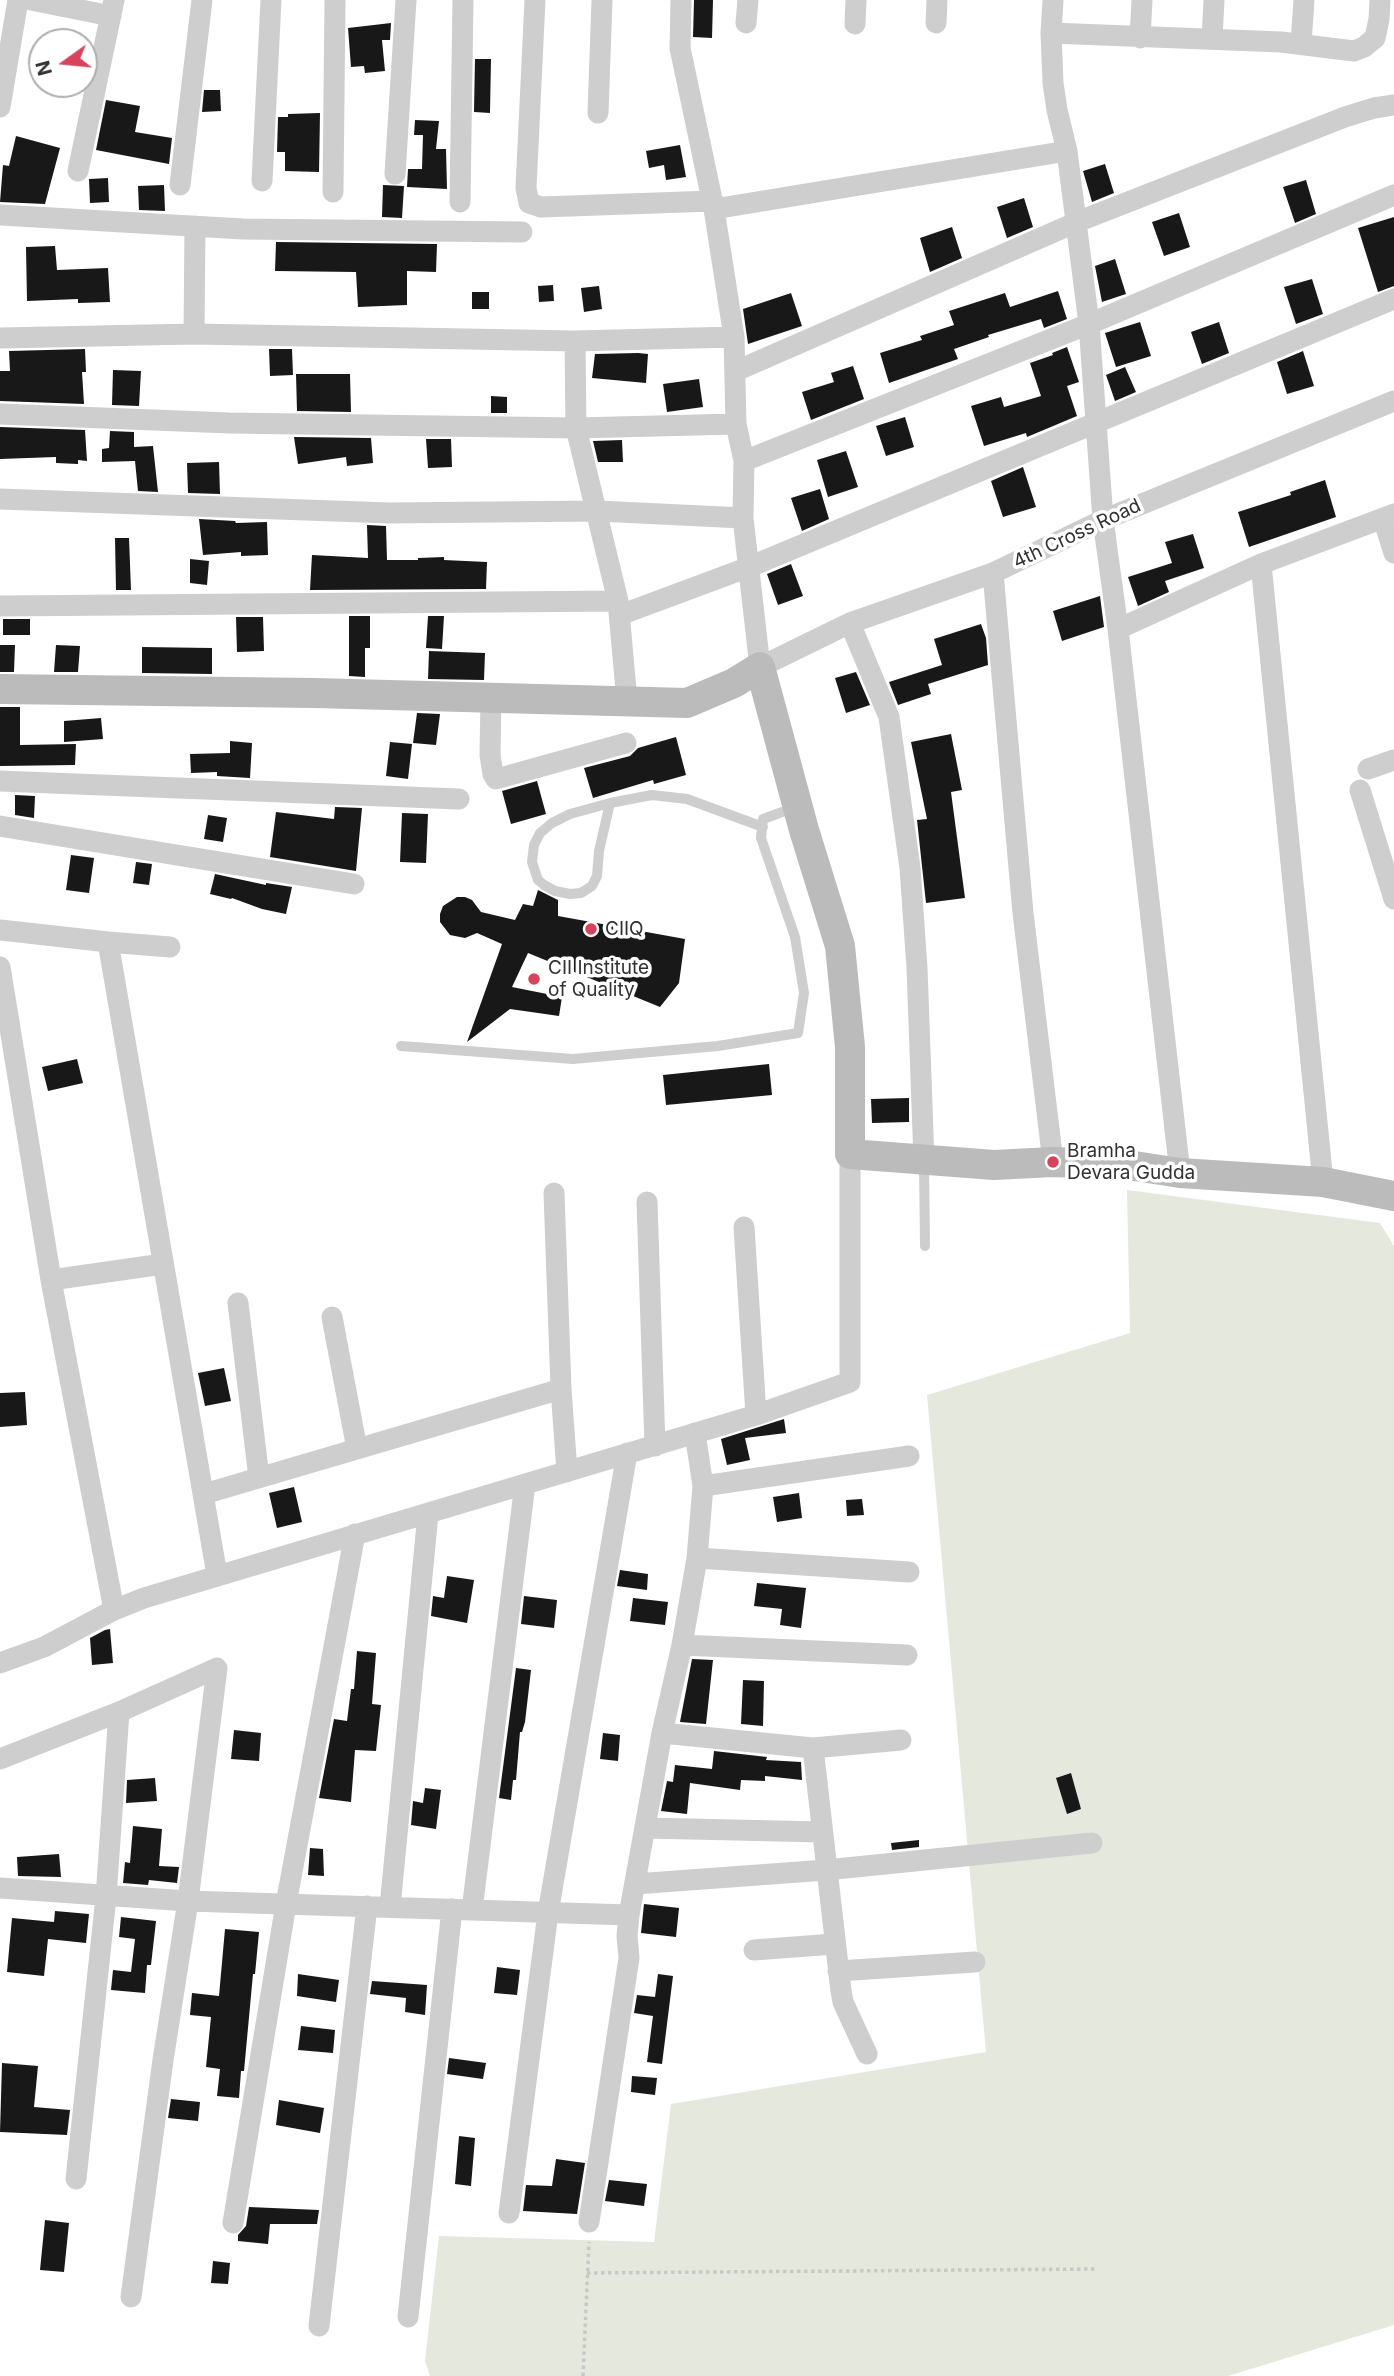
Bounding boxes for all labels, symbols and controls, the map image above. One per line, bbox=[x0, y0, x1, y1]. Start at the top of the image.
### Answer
north arrow bbox=[28, 28, 98, 98]
text: N bbox=[31, 58, 57, 78]
street label: 4th Cross Road bbox=[1009, 494, 1145, 574]
place label: CIIQ bbox=[605, 918, 644, 940]
marker: CIIQ bbox=[583, 921, 599, 937]
place label: CII Institute of Quality bbox=[548, 957, 649, 1001]
marker: CII Institute of Quality bbox=[526, 971, 542, 987]
place label: Bramha Devara Gudda bbox=[1067, 1140, 1195, 1184]
marker: Bramha Devara Gudda bbox=[1045, 1154, 1061, 1170]

